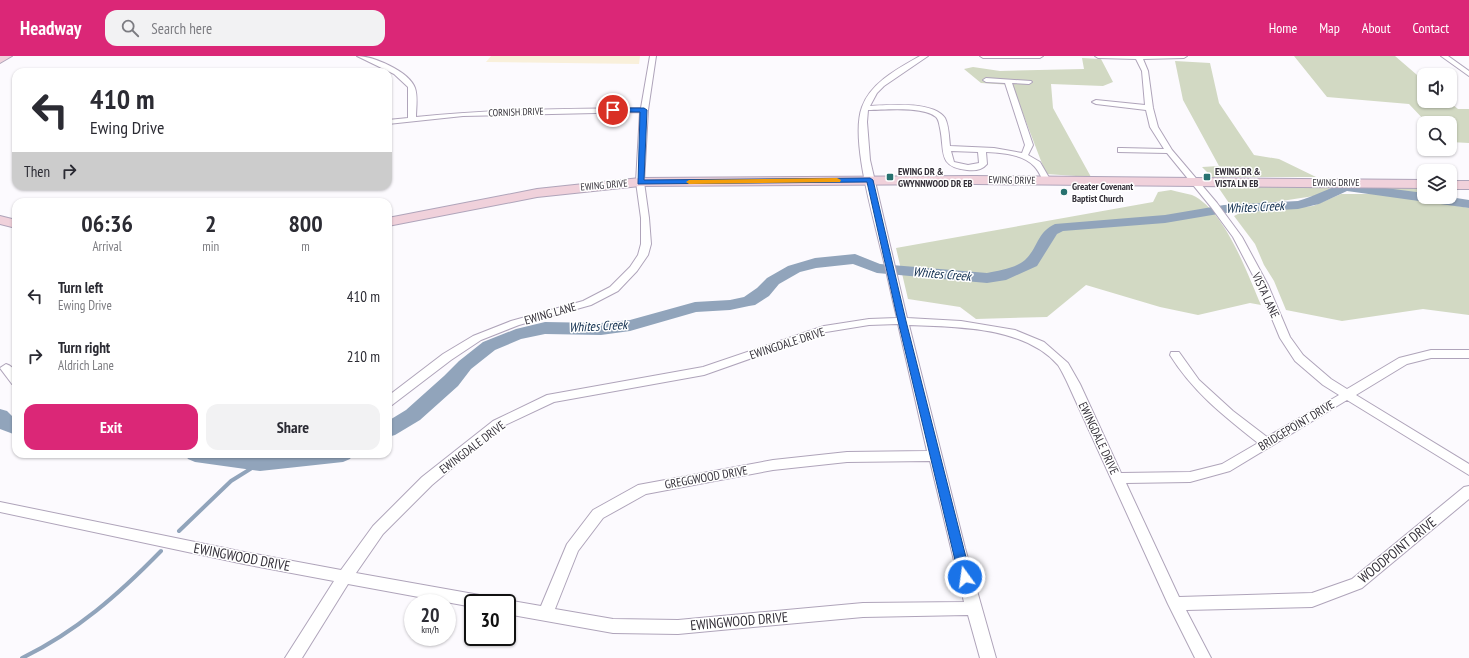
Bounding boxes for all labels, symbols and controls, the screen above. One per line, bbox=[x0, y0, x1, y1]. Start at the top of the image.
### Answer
search box bbox=[105, 10, 385, 46]
text: Headway bbox=[20, 16, 81, 40]
icon: search bbox=[119, 17, 141, 39]
text: Search here bbox=[151, 19, 212, 38]
text: Home bbox=[1269, 19, 1297, 37]
text: Map bbox=[1319, 19, 1340, 37]
text: About bbox=[1362, 19, 1391, 37]
text: Contact bbox=[1413, 19, 1449, 37]
map controls bbox=[1417, 68, 1457, 204]
button: sound bbox=[1417, 68, 1457, 108]
text: 410 m bbox=[90, 80, 154, 117]
icon: left bbox=[24, 84, 76, 136]
pin bbox=[596, 93, 630, 127]
icon: arrive bbox=[602, 99, 624, 121]
street label: CORNISH DRIVE bbox=[488, 105, 544, 119]
text: Ewing Drive bbox=[90, 116, 164, 139]
button: search bbox=[1417, 116, 1457, 156]
icon: right bbox=[58, 160, 80, 182]
text: Then bbox=[24, 162, 50, 181]
button: layers bbox=[1417, 164, 1457, 204]
place label: EWING DR & GWYNNWOOD DR EB bbox=[898, 165, 973, 190]
place label: EWING DR & VISTA LN EB bbox=[1214, 165, 1261, 190]
marker: EWING DR & GWYNNWOOD DR EB bbox=[885, 172, 895, 182]
marker: EWING DR & VISTA LN EB bbox=[1202, 172, 1212, 182]
street label: EWING DRIVE bbox=[988, 173, 1036, 187]
street label: EWING DRIVE bbox=[580, 176, 628, 194]
street label: EWING DRIVE bbox=[1312, 176, 1360, 189]
place label: Greater Covenant Baptist Church bbox=[1072, 180, 1133, 205]
marker: Greater Covenant Baptist Church bbox=[1059, 187, 1069, 197]
water label: Whites Creek bbox=[1225, 197, 1287, 217]
text: 06:36 bbox=[81, 208, 133, 239]
text: 2 bbox=[205, 208, 216, 239]
text: 800 bbox=[288, 208, 323, 239]
text: Arrival bbox=[92, 238, 122, 255]
text: min bbox=[202, 238, 219, 255]
text: m bbox=[301, 238, 310, 255]
water label: Whites Creek bbox=[912, 263, 974, 285]
street label: VISTA LANE bbox=[1249, 269, 1283, 320]
text: Turn left bbox=[58, 278, 103, 297]
icon: left bbox=[24, 285, 46, 307]
text: 410 m bbox=[347, 287, 380, 306]
text: Ewing Drive bbox=[58, 297, 112, 314]
street label: EWING LANE bbox=[522, 298, 578, 328]
water label: Whites Creek bbox=[568, 316, 630, 336]
street label: EWINGDALE DRIVE bbox=[747, 324, 827, 362]
text: Turn right bbox=[58, 338, 110, 357]
icon: right bbox=[24, 345, 46, 367]
text: 210 m bbox=[347, 347, 380, 366]
text: Aldrich Lane bbox=[58, 357, 114, 374]
street label: BRIDGEPOINT DRIVE bbox=[1255, 396, 1337, 454]
street label: EWINGDALE DRIVE bbox=[1076, 399, 1122, 477]
button: Exit bbox=[24, 404, 198, 450]
button: Share bbox=[206, 404, 380, 450]
street label: EWINGDALE DRIVE bbox=[436, 417, 508, 477]
street label: GREGGWOOD DRIVE bbox=[663, 462, 749, 492]
street label: WOODPOINT DRIVE bbox=[1354, 513, 1440, 587]
street label: EWINGWOOD DRIVE bbox=[192, 539, 292, 575]
position arrow bbox=[944, 556, 986, 598]
speed limit sign: 30 bbox=[464, 594, 516, 646]
text: 20 bbox=[420, 602, 440, 628]
street label: EWINGWOOD DRIVE bbox=[690, 608, 788, 634]
text: km/h bbox=[421, 623, 439, 636]

